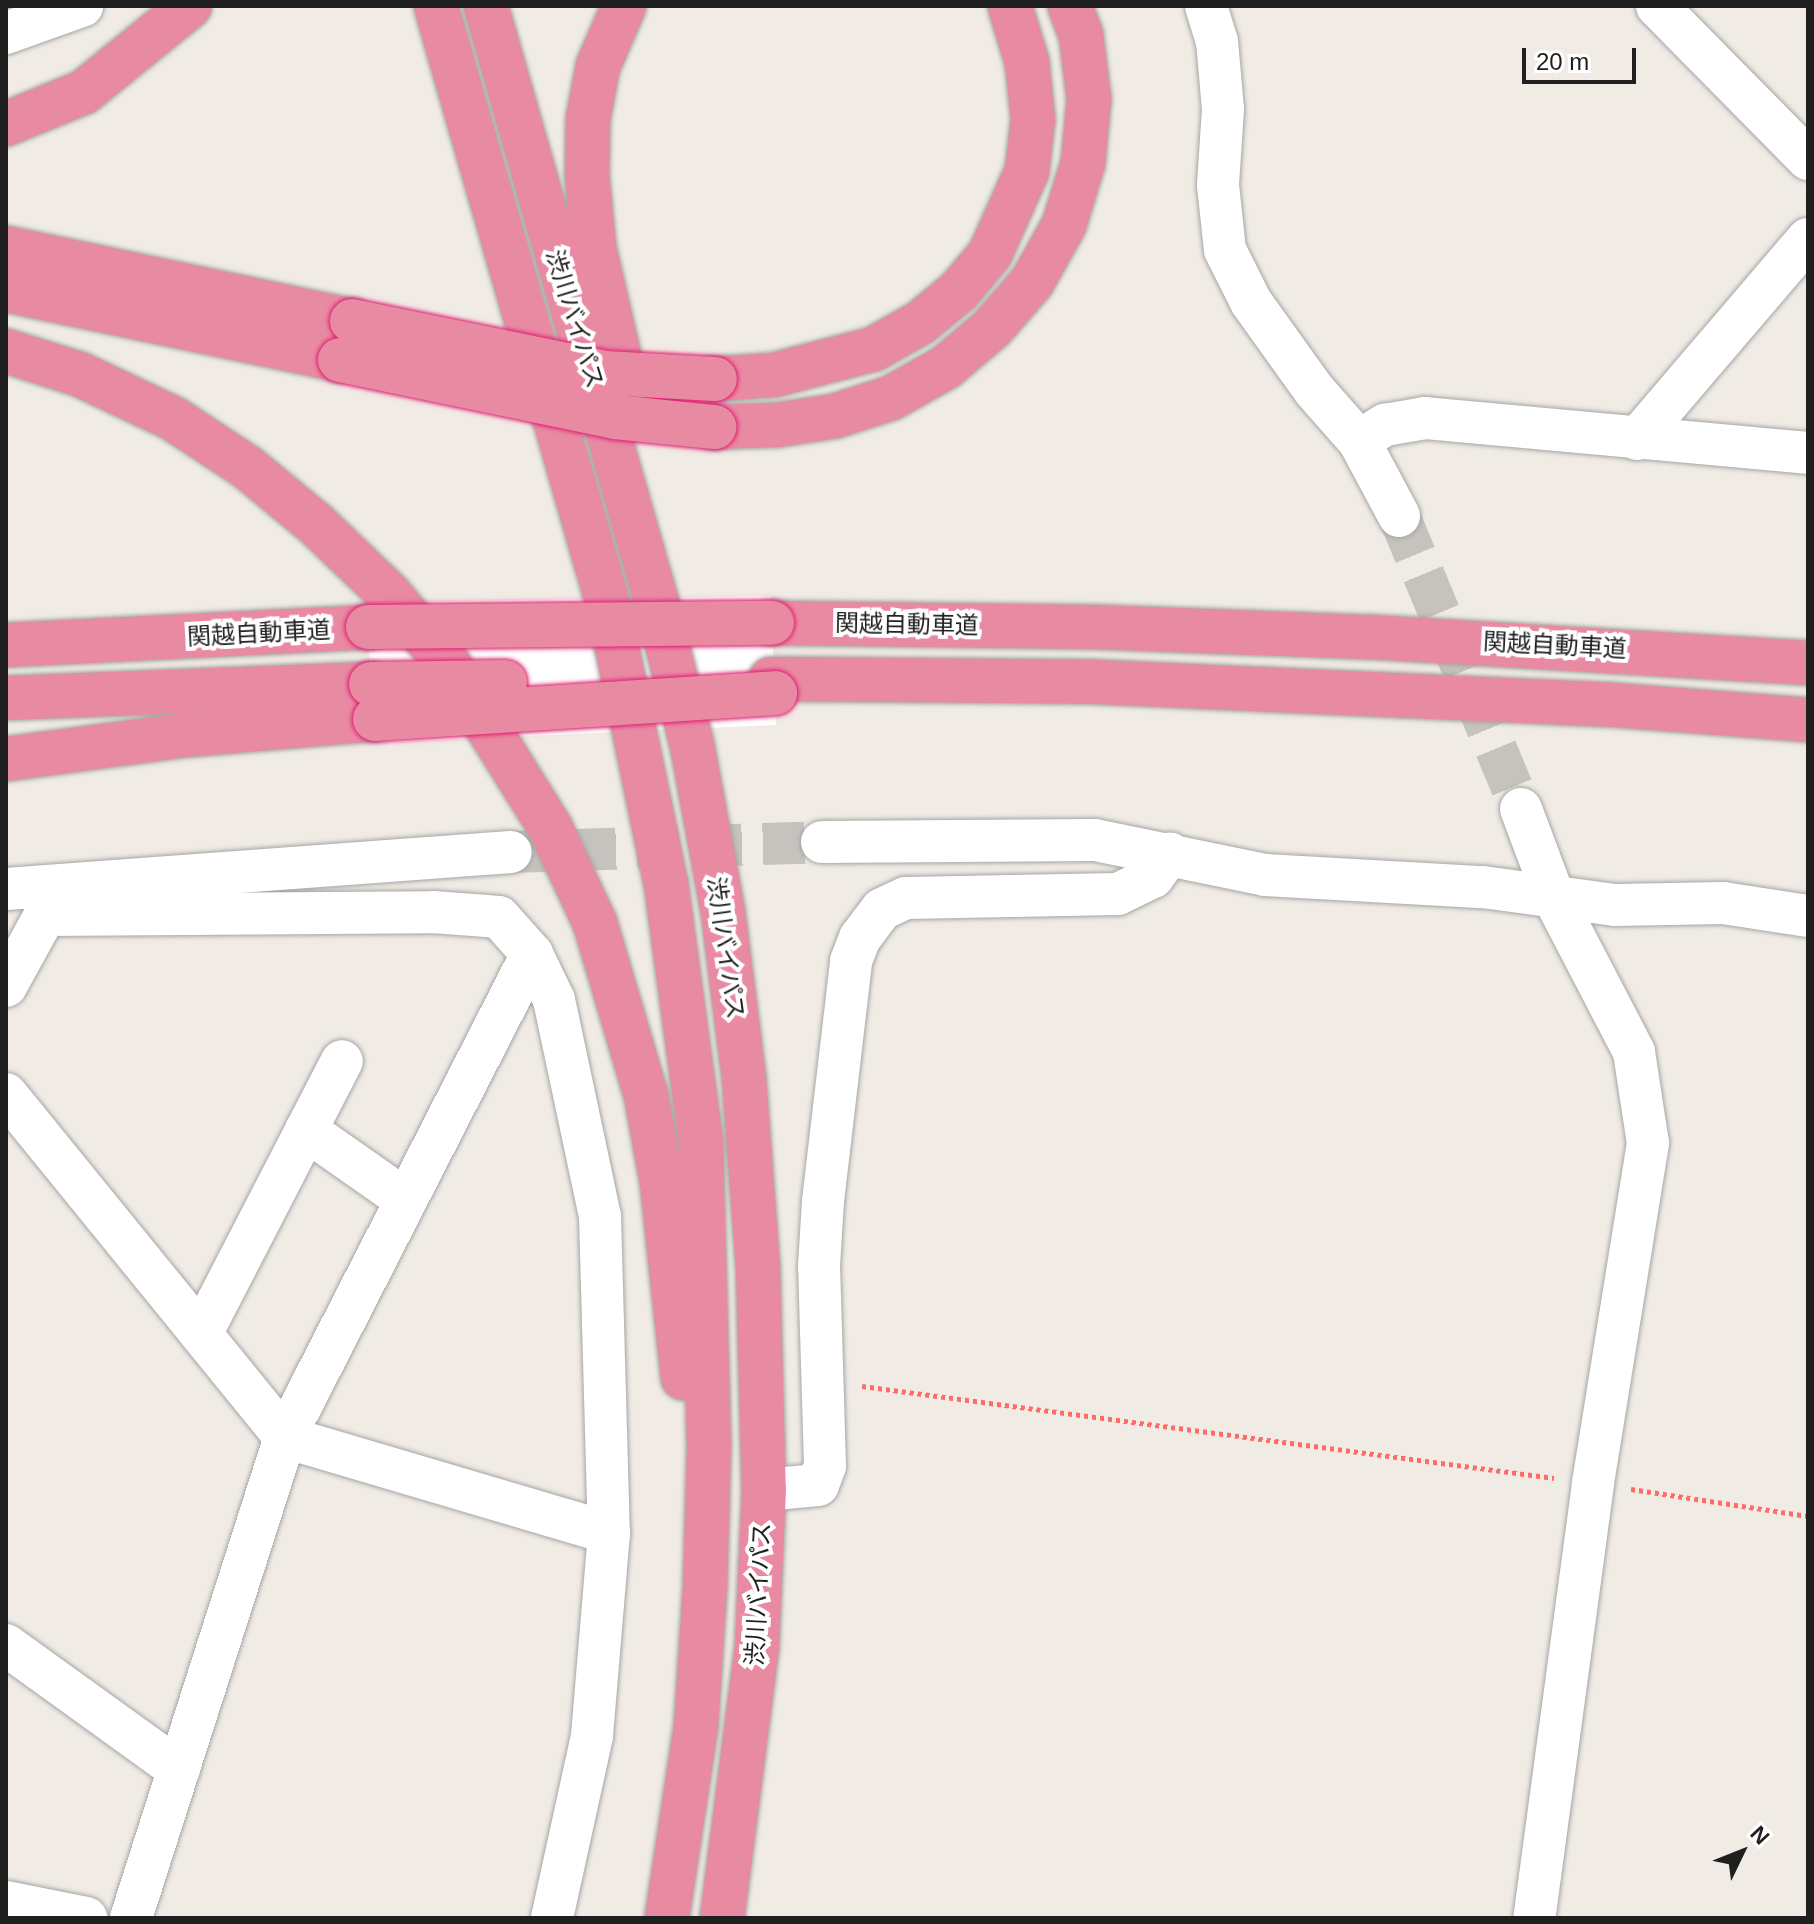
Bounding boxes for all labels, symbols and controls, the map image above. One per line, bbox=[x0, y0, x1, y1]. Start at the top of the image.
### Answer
scale bar bbox=[1526, 32, 1640, 82]
text: 20 m bbox=[1536, 48, 1589, 75]
street label: 渋川バイパス bbox=[540, 246, 610, 392]
street label: 関越自動車道 bbox=[835, 608, 979, 640]
street label: 関越自動車道 bbox=[186, 615, 332, 651]
street label: 関越自動車道 bbox=[1482, 627, 1628, 663]
street label: 渋川バイパス bbox=[702, 875, 750, 1021]
street label: 渋川バイパス bbox=[740, 1521, 776, 1667]
north arrow bbox=[1702, 1812, 1782, 1892]
text: N bbox=[1745, 1821, 1774, 1850]

